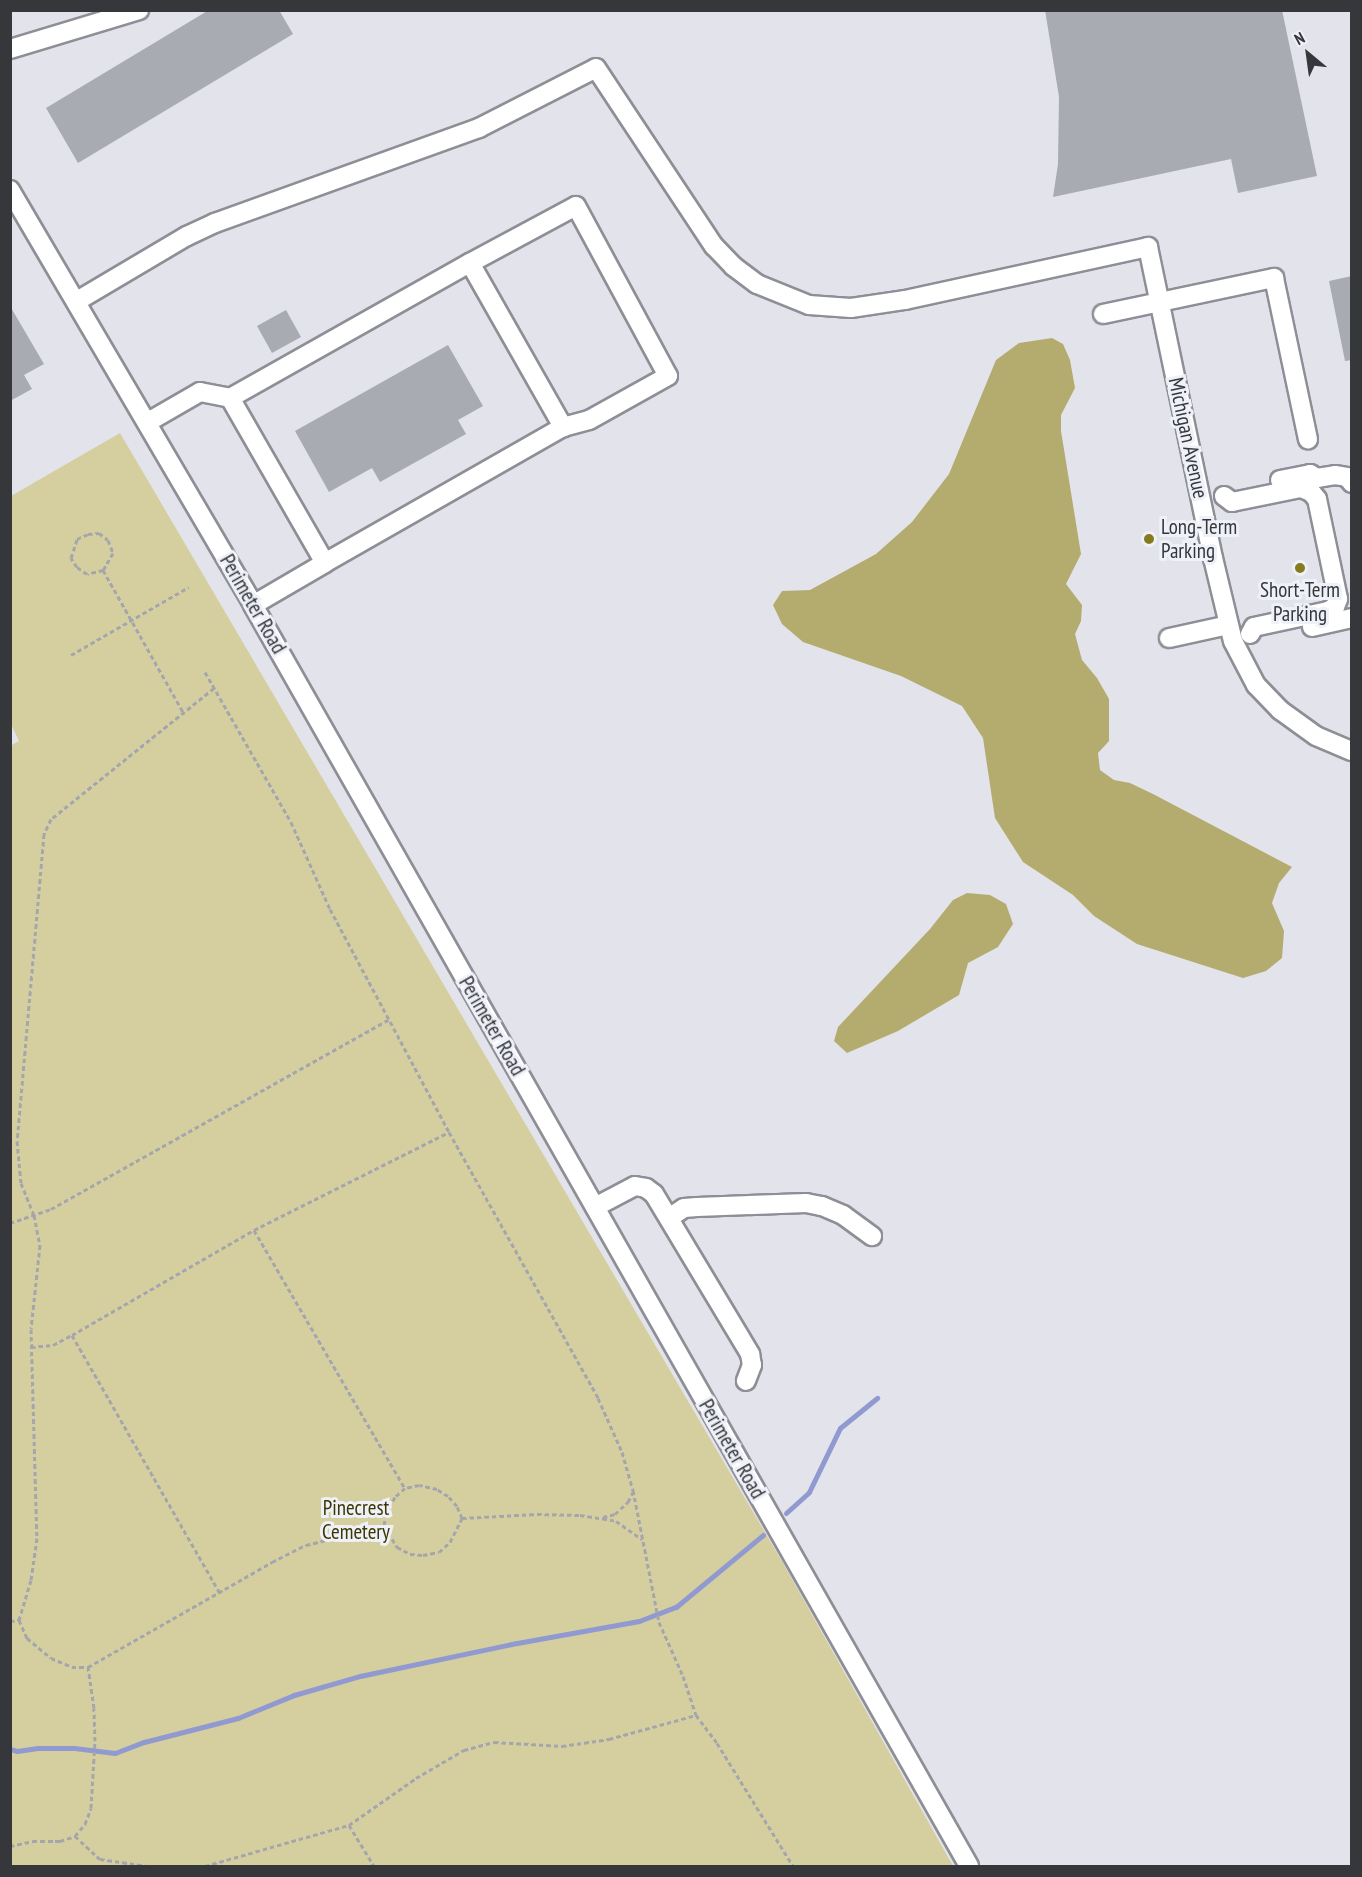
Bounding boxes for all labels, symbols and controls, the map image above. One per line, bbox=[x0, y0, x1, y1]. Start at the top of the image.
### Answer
north arrow bbox=[1278, 24, 1338, 84]
text: N bbox=[1291, 27, 1308, 49]
street label: Michigan Avenue bbox=[1163, 375, 1213, 501]
place label: Long-Term Parking bbox=[1161, 514, 1237, 564]
marker: Long-Term Parking bbox=[1142, 532, 1156, 546]
street label: Perimeter Road bbox=[214, 550, 292, 658]
marker: Short-Term Parking bbox=[1293, 561, 1307, 575]
place label: Short-Term Parking bbox=[1260, 577, 1340, 627]
street label: Perimeter Road bbox=[453, 972, 531, 1080]
street label: Perimeter Road bbox=[693, 1395, 771, 1503]
park label: Pinecrest Cemetery bbox=[322, 1495, 390, 1545]

